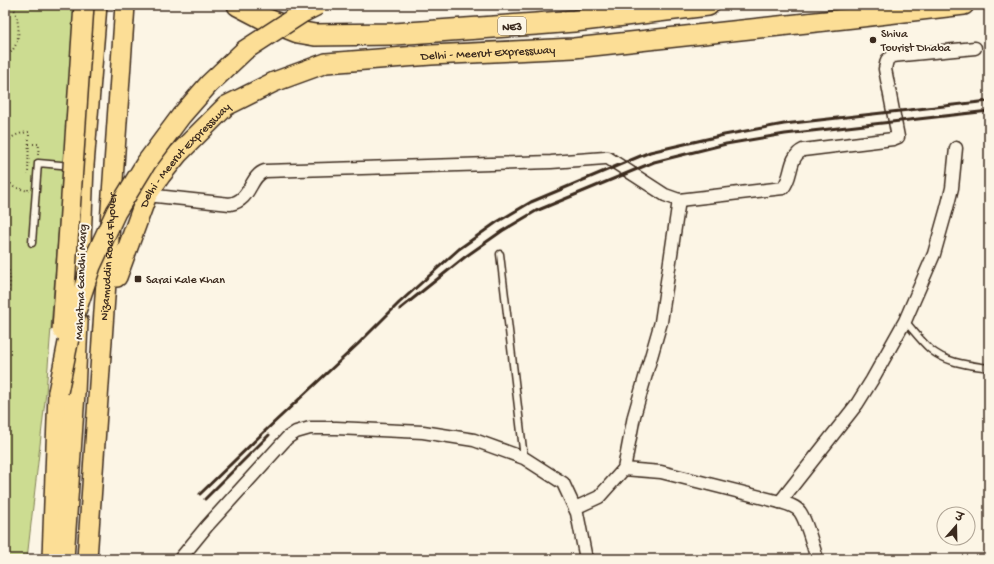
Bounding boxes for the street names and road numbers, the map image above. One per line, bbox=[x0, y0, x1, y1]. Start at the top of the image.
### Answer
road number: NE3 bbox=[498, 17, 526, 35]
street label: Delhi - Meerut Expressway bbox=[419, 44, 556, 65]
street label: Delhi - Meerut Expressway bbox=[138, 101, 234, 211]
street label: Nizamuddin Road Flyover bbox=[98, 191, 121, 321]
street label: Mahatma Gandhi Marg bbox=[73, 224, 91, 340]

